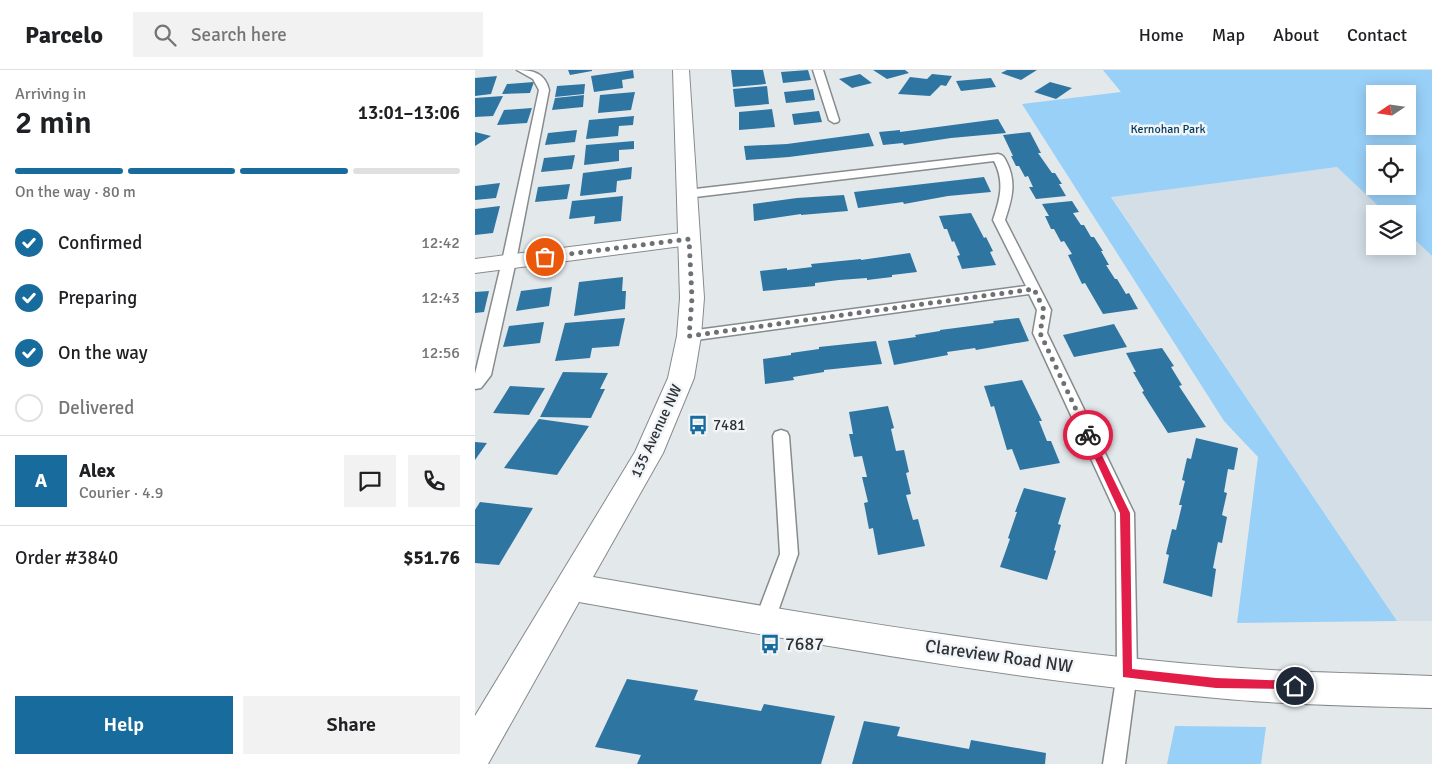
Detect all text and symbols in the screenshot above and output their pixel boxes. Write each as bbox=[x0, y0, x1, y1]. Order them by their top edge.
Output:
search box bbox=[133, 12, 483, 57]
text: Parcelo bbox=[25, 20, 103, 50]
icon: search bbox=[151, 21, 179, 49]
text: Search here bbox=[191, 23, 287, 47]
text: Home bbox=[1139, 24, 1184, 46]
text: Map bbox=[1212, 24, 1245, 46]
text: About bbox=[1273, 24, 1319, 46]
text: Contact bbox=[1347, 24, 1407, 46]
text: Arriving in bbox=[15, 84, 86, 104]
north arrow bbox=[1366, 85, 1416, 135]
map controls bbox=[1366, 85, 1416, 255]
text: 13:01–13:06 bbox=[358, 101, 460, 125]
text: 2 min bbox=[15, 103, 92, 142]
park label: Kernohan Park bbox=[1130, 122, 1206, 137]
button: locate bbox=[1366, 145, 1416, 195]
text: On the way · 80 m bbox=[15, 182, 136, 202]
button: layers bbox=[1366, 205, 1416, 255]
icon: check bbox=[15, 229, 43, 257]
text: Confirmed bbox=[58, 231, 142, 255]
text: 12:42 bbox=[421, 233, 460, 253]
pin bbox=[524, 236, 566, 278]
icon: bag bbox=[531, 243, 559, 271]
icon: check bbox=[15, 284, 43, 312]
text: Preparing bbox=[58, 286, 137, 310]
text: 12:43 bbox=[421, 288, 460, 308]
icon: check bbox=[15, 339, 43, 367]
text: On the way bbox=[58, 341, 148, 365]
text: 12:56 bbox=[421, 343, 460, 363]
street label: 135 Avenue NW bbox=[627, 381, 686, 480]
text: Delivered bbox=[58, 396, 134, 420]
courier bbox=[1063, 410, 1113, 460]
bus stop icon: 7481 bbox=[687, 414, 709, 436]
place label: 7481 bbox=[713, 416, 745, 434]
icon: bike bbox=[1074, 421, 1102, 449]
button: chat bbox=[344, 455, 396, 507]
button: phone bbox=[408, 455, 460, 507]
text: Alex bbox=[79, 459, 115, 483]
text: A bbox=[35, 469, 47, 493]
text: Courier · 4.9 bbox=[79, 483, 163, 503]
text: Order #3840 bbox=[15, 546, 118, 570]
text: $51.76 bbox=[403, 546, 460, 570]
bus stop icon: 7687 bbox=[759, 633, 781, 655]
place label: 7687 bbox=[785, 633, 824, 655]
street label: Clareview Road NW bbox=[924, 635, 1074, 677]
pin bbox=[1274, 665, 1316, 707]
icon: home bbox=[1281, 672, 1309, 700]
button: Help bbox=[15, 696, 233, 754]
button: Share bbox=[243, 696, 460, 754]

